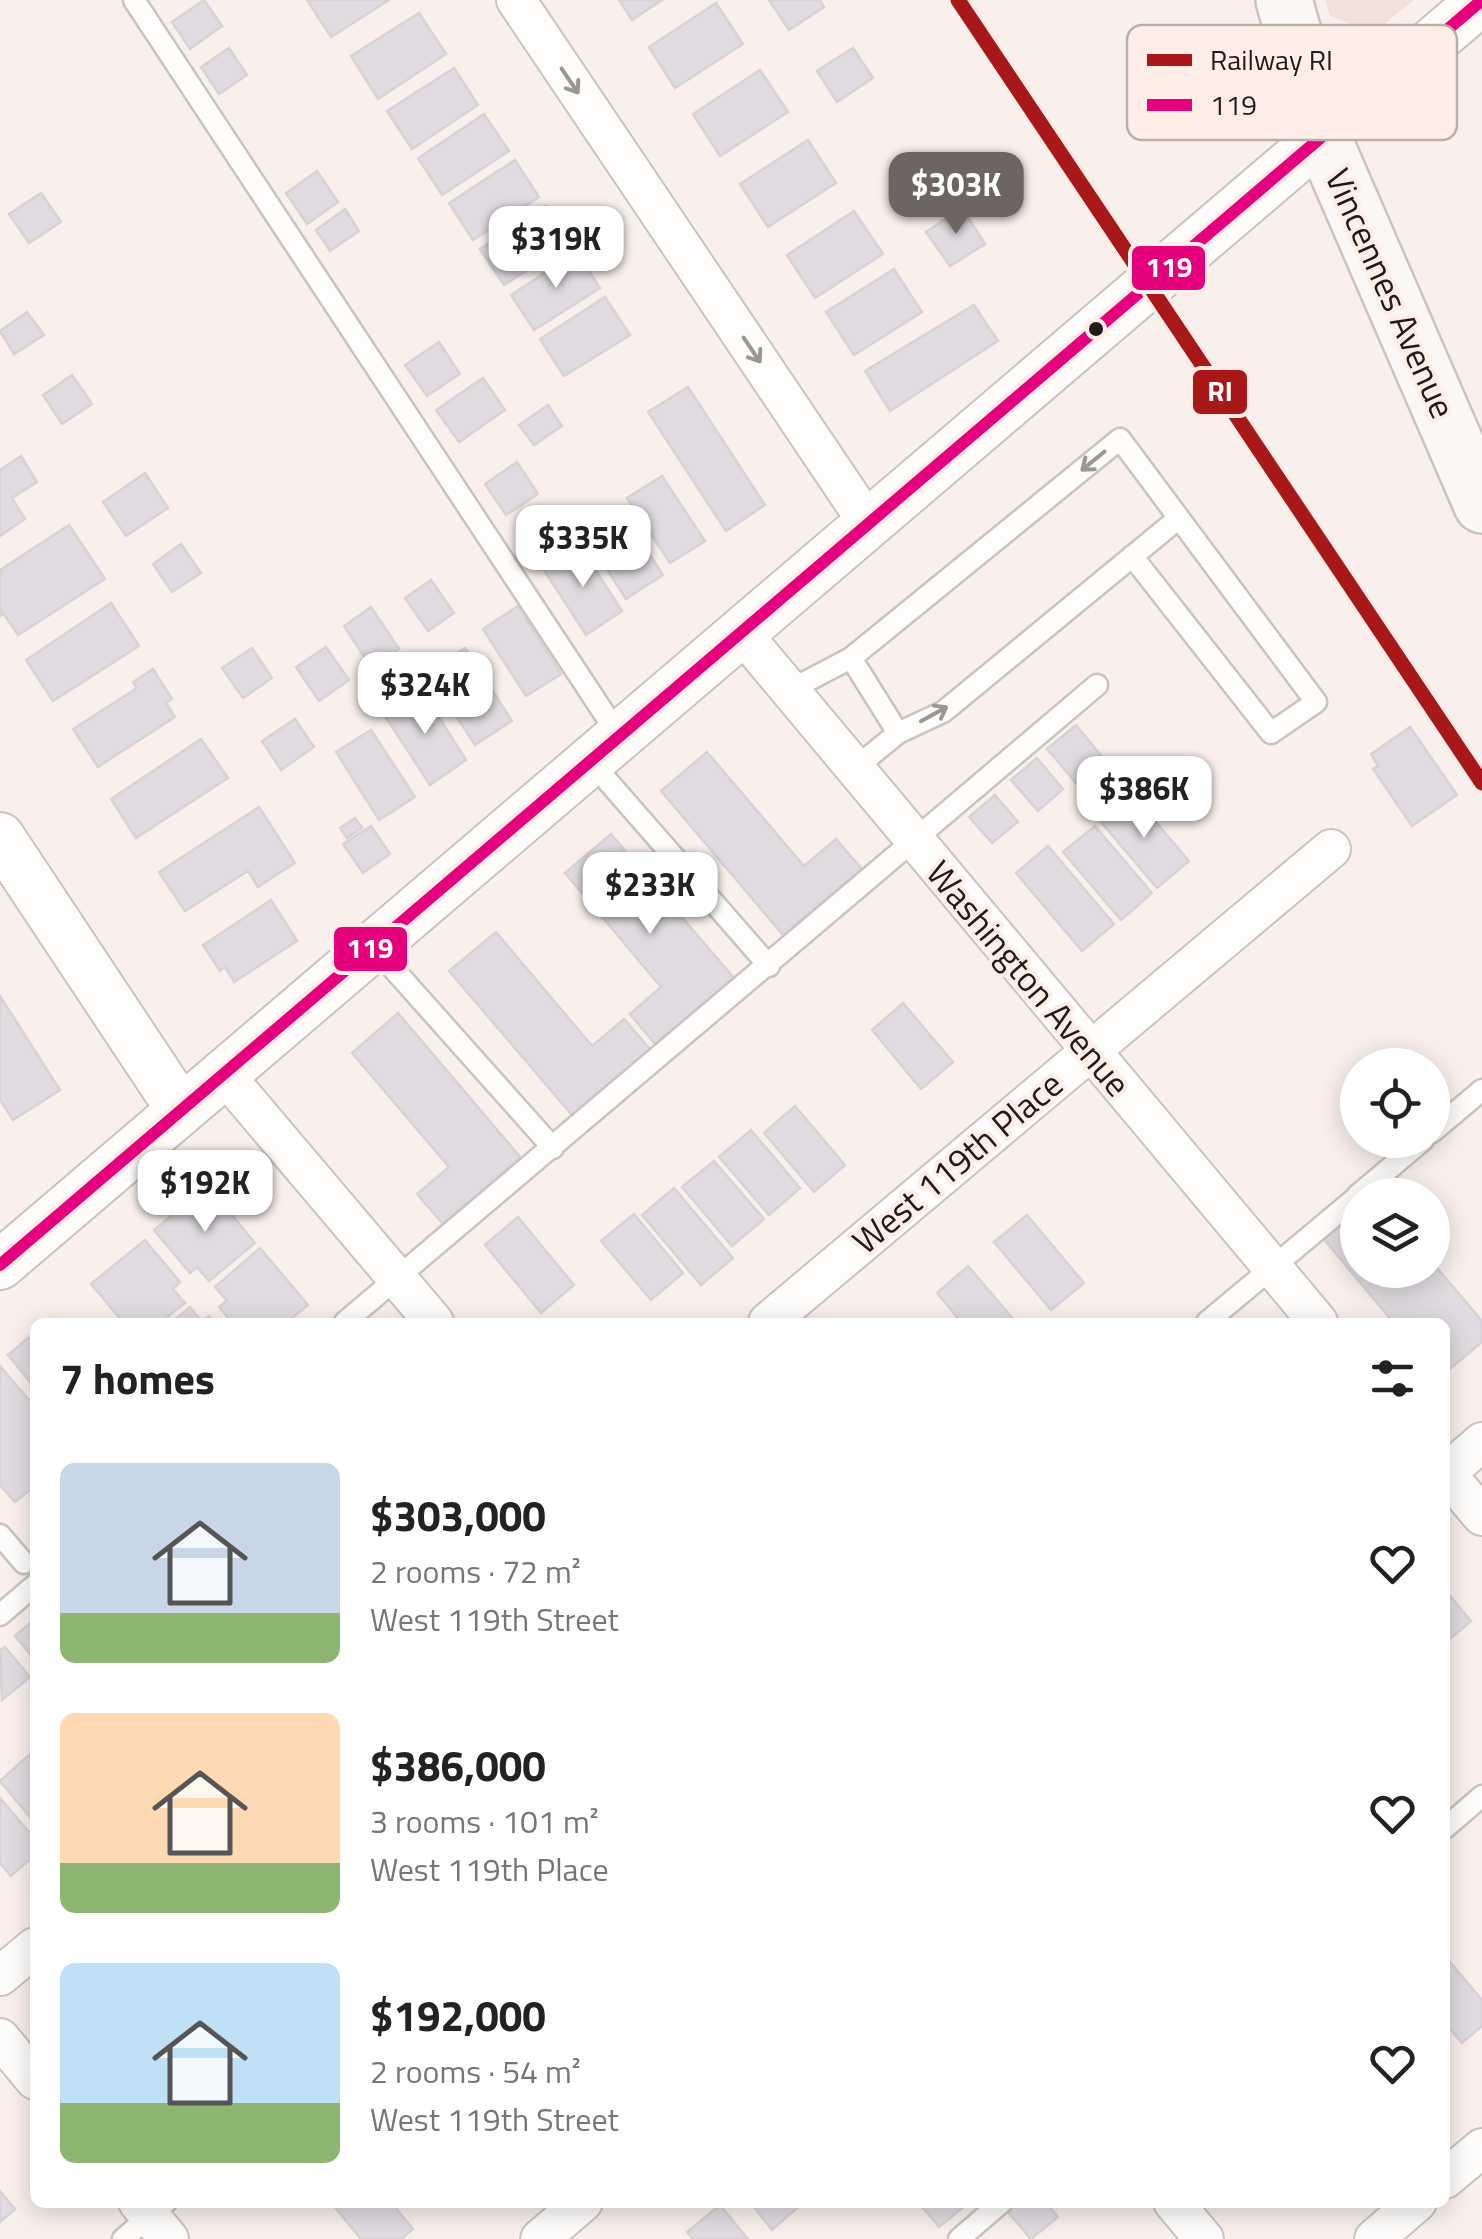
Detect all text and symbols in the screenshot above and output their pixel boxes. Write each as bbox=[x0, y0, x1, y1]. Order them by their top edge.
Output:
legend bbox=[1127, 25, 1457, 140]
text: Railway RI bbox=[1210, 38, 1333, 81]
one-way arrow bbox=[560, 66, 581, 94]
text: 119 bbox=[1210, 83, 1257, 126]
pin: $303K bbox=[886, 152, 1026, 237]
street label: Vincennes Avenue bbox=[1312, 159, 1470, 427]
text: $303K bbox=[911, 160, 1001, 208]
pin: $319K bbox=[486, 206, 626, 291]
text: $319K bbox=[511, 214, 601, 262]
line badge: 119 bbox=[1130, 244, 1207, 292]
text: 119 bbox=[1145, 245, 1193, 288]
unlabelled marker bbox=[1086, 319, 1106, 339]
one-way arrow bbox=[741, 336, 762, 364]
line badge: RI bbox=[1191, 368, 1249, 416]
text: RI bbox=[1207, 369, 1233, 412]
one-way arrow bbox=[1081, 450, 1107, 472]
pin: $335K bbox=[513, 505, 653, 590]
text: $335K bbox=[538, 513, 628, 561]
pin: $324K bbox=[355, 652, 495, 737]
text: $324K bbox=[380, 660, 470, 708]
one-way arrow bbox=[919, 704, 949, 724]
pin: $386K bbox=[1074, 756, 1214, 841]
text: $386K bbox=[1099, 764, 1189, 812]
street label: Washington Avenue bbox=[914, 848, 1144, 1108]
pin: $233K bbox=[580, 852, 720, 937]
text: $233K bbox=[605, 860, 695, 908]
line badge: 119 bbox=[332, 925, 409, 973]
text: 119 bbox=[346, 926, 394, 969]
map controls bbox=[1340, 1048, 1450, 1288]
button: locate bbox=[1340, 1048, 1450, 1158]
street label: West 119th Place bbox=[840, 1057, 1074, 1267]
pin: $192K bbox=[135, 1150, 275, 1235]
text: $192K bbox=[160, 1158, 250, 1206]
button: layers bbox=[1340, 1178, 1450, 1288]
text: 7 homes bbox=[60, 1346, 215, 1410]
icon: filters bbox=[1365, 1351, 1420, 1406]
text: $303,000 bbox=[370, 1483, 546, 1547]
icon: home bbox=[140, 1503, 260, 1623]
icon: heart bbox=[1365, 1536, 1420, 1591]
text: 2 rooms · 72 m² bbox=[370, 1547, 581, 1595]
text: West 119th Street bbox=[370, 1595, 619, 1643]
text: $386,000 bbox=[370, 1733, 546, 1797]
icon: home bbox=[140, 1753, 260, 1873]
icon: heart bbox=[1365, 1786, 1420, 1841]
text: 3 rooms · 101 m² bbox=[370, 1797, 599, 1845]
text: West 119th Place bbox=[370, 1845, 609, 1893]
text: $192,000 bbox=[370, 1983, 546, 2047]
icon: home bbox=[140, 2003, 260, 2123]
icon: heart bbox=[1365, 2036, 1420, 2091]
text: 2 rooms · 54 m² bbox=[370, 2047, 581, 2095]
text: West 119th Street bbox=[370, 2095, 619, 2143]

